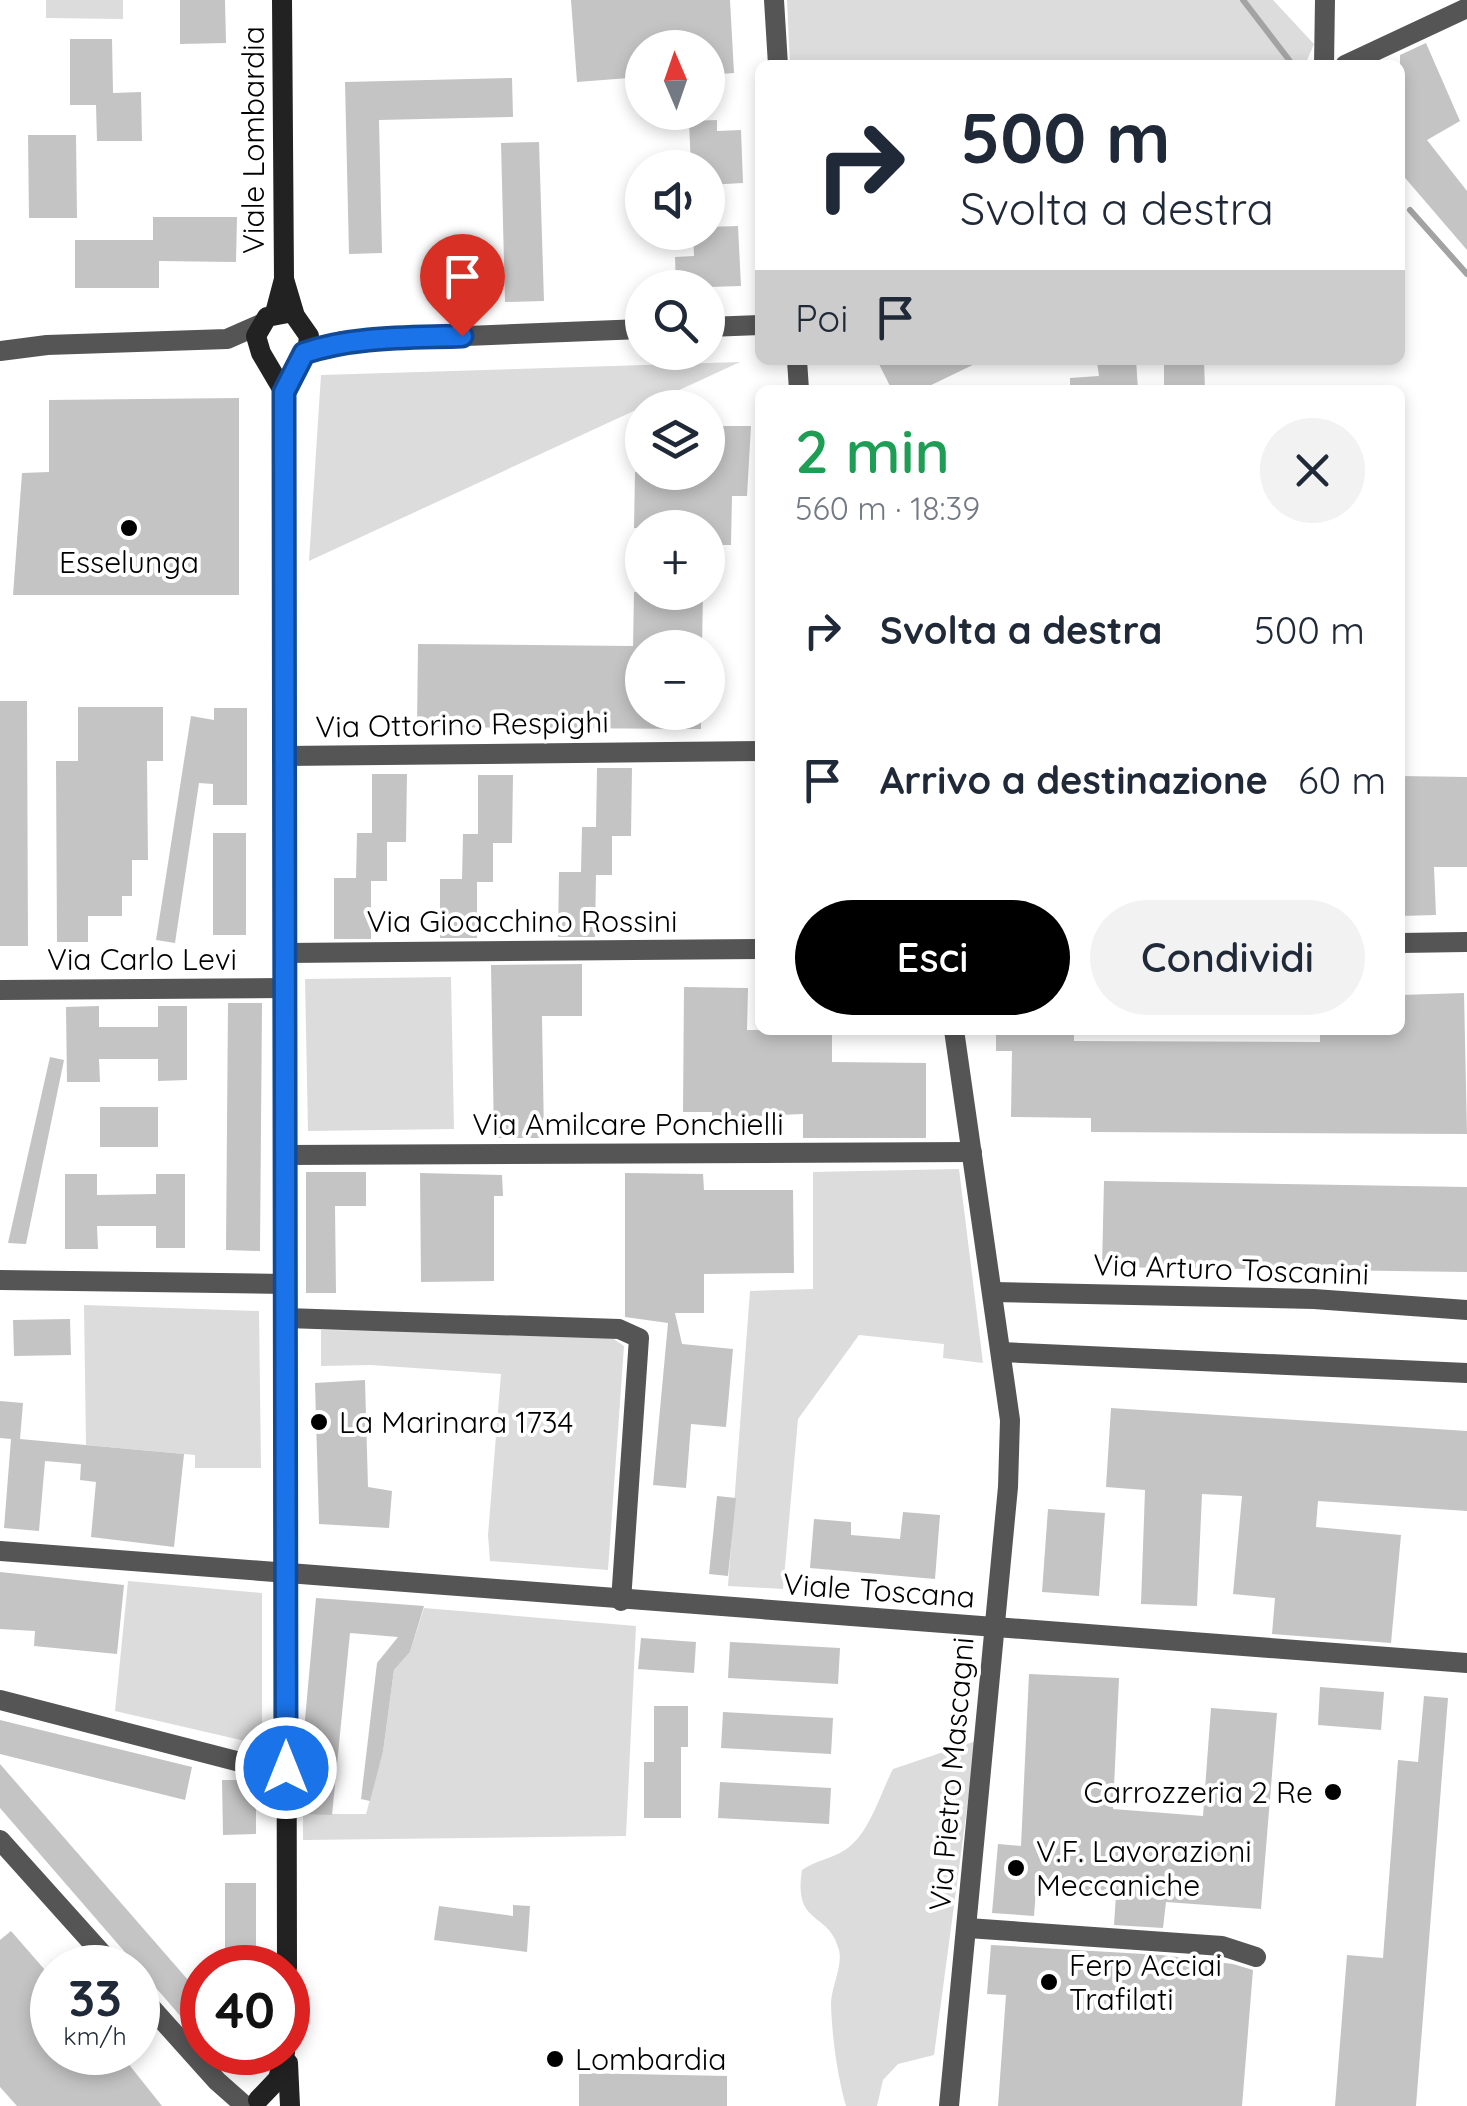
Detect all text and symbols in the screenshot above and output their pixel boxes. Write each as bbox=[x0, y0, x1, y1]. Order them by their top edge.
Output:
street label: Viale Lombardia bbox=[234, 26, 272, 254]
north arrow bbox=[625, 30, 725, 130]
map controls bbox=[625, 30, 725, 730]
text: 500 m bbox=[960, 93, 1170, 181]
icon: right bbox=[795, 100, 925, 230]
button: sound bbox=[625, 150, 725, 250]
text: Svolta a destra bbox=[960, 180, 1274, 236]
pin bbox=[420, 234, 505, 337]
icon: arrive bbox=[435, 249, 490, 304]
button: search bbox=[625, 270, 725, 370]
icon: arrive bbox=[868, 290, 923, 345]
text: Poi bbox=[795, 294, 848, 342]
button: layers bbox=[625, 390, 725, 490]
text: 2 min bbox=[795, 413, 950, 488]
button: close bbox=[1260, 418, 1365, 523]
text: 560 m · 18:39 bbox=[795, 488, 980, 528]
button: + bbox=[625, 510, 725, 610]
marker: Esselunga bbox=[118, 517, 140, 539]
place label: Esselunga bbox=[59, 543, 199, 581]
icon: right bbox=[795, 603, 850, 658]
text: Svolta a destra bbox=[880, 606, 1162, 654]
text: 500 m bbox=[1254, 606, 1365, 654]
button: − bbox=[625, 630, 725, 730]
street label: Via Ottorino Respighi bbox=[315, 702, 609, 746]
icon: arrive bbox=[795, 753, 850, 808]
text: Arrivo a destinazione bbox=[880, 756, 1268, 804]
text: 60 m bbox=[1298, 756, 1386, 804]
button: Esci bbox=[795, 900, 1070, 1015]
button: Condividi bbox=[1090, 900, 1365, 1015]
street label: Via Gioacchino Rossini bbox=[367, 902, 677, 940]
street label: Via Carlo Levi bbox=[47, 940, 237, 978]
street label: Via Amilcare Ponchielli bbox=[472, 1105, 784, 1143]
street label: Via Arturo Toscanini bbox=[1092, 1245, 1370, 1293]
place label: La Marinara 1734 bbox=[339, 1403, 573, 1441]
marker: La Marinara 1734 bbox=[308, 1411, 330, 1433]
street label: Viale Toscana bbox=[782, 1564, 976, 1616]
street label: Via Pietro Mascagni bbox=[920, 1636, 982, 1912]
position arrow bbox=[234, 1716, 338, 1820]
place label: Carrozzeria 2 Re bbox=[1084, 1773, 1313, 1811]
marker: Carrozzeria 2 Re bbox=[1322, 1781, 1344, 1803]
place label: V.F. Lavorazioni Meccaniche bbox=[1036, 1832, 1252, 1904]
marker: V.F. Lavorazioni Meccaniche bbox=[1005, 1857, 1027, 1879]
speed limit sign: 40 bbox=[180, 1945, 310, 2075]
place label: Ferp Acciai Trafilati bbox=[1069, 1946, 1222, 2018]
text: 33 bbox=[68, 1966, 122, 2029]
marker: Ferp Acciai Trafilati bbox=[1038, 1971, 1060, 1993]
text: km/h bbox=[63, 2020, 127, 2051]
place label: Lombardia bbox=[575, 2040, 726, 2078]
marker: Lombardia bbox=[544, 2048, 566, 2070]

